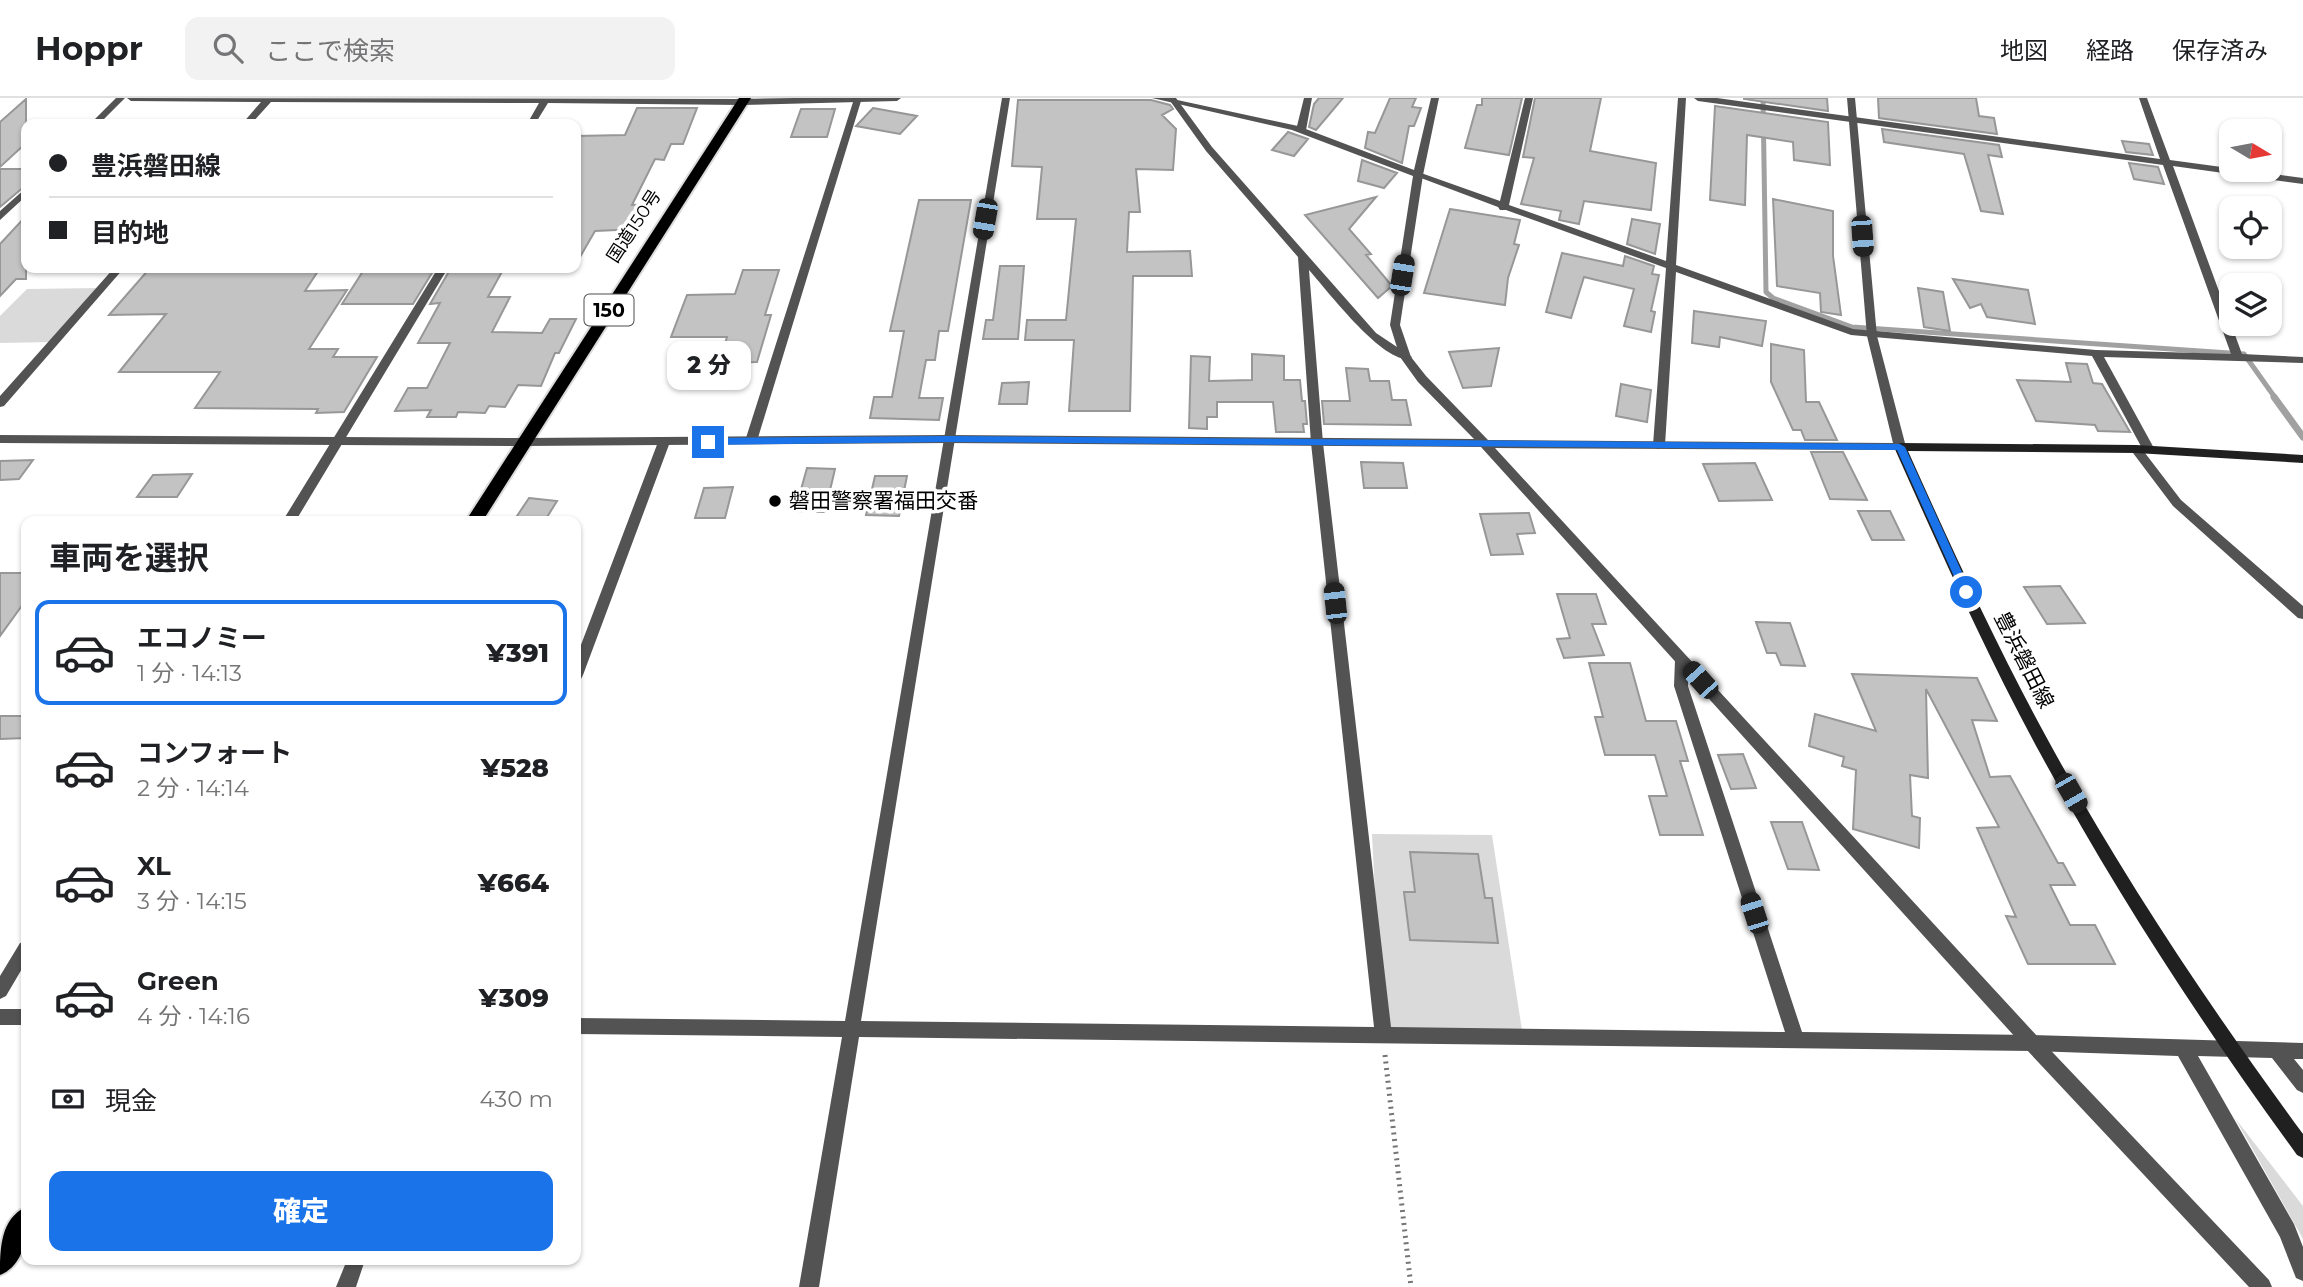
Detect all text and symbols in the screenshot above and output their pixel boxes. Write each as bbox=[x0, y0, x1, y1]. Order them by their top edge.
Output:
search box bbox=[185, 17, 675, 80]
text: Hoppr bbox=[35, 28, 143, 68]
icon: search bbox=[209, 29, 247, 67]
text: ここで検索 bbox=[265, 35, 395, 67]
text: 地図 bbox=[2000, 36, 2048, 65]
text: 経路 bbox=[2086, 36, 2134, 65]
text: 保存済み bbox=[2172, 36, 2268, 65]
north arrow bbox=[2219, 119, 2282, 182]
map controls bbox=[2219, 119, 2282, 336]
text: 豊浜磐田線 bbox=[91, 150, 221, 182]
street label: 国道150号 bbox=[602, 185, 666, 267]
car bbox=[972, 196, 999, 242]
button: locate bbox=[2219, 196, 2282, 259]
car bbox=[1851, 214, 1874, 258]
text: 目的地 bbox=[91, 217, 169, 249]
car bbox=[1389, 253, 1416, 297]
button: layers bbox=[2219, 273, 2282, 336]
road number: 150 bbox=[584, 294, 634, 326]
callout: 2 分 bbox=[666, 341, 750, 390]
text: 2 分 bbox=[687, 351, 731, 379]
route end bbox=[692, 426, 724, 458]
place label: 磐田警察署福田交番 bbox=[789, 488, 978, 513]
marker: 磐田警察署福田交番 bbox=[767, 493, 783, 509]
text: 車両を選択 bbox=[49, 538, 209, 577]
route start bbox=[1950, 576, 1982, 608]
car bbox=[1323, 581, 1348, 625]
street label: 豊浜磐田線 bbox=[1989, 607, 2059, 712]
icon: car bbox=[53, 621, 116, 684]
text: エコノミー bbox=[137, 622, 267, 654]
text: ¥391 bbox=[486, 637, 549, 669]
car bbox=[1679, 657, 1722, 703]
text: 1 分 · 14:13 bbox=[137, 659, 242, 687]
icon: car bbox=[53, 736, 116, 799]
text: コンフォート bbox=[137, 737, 292, 769]
text: ¥528 bbox=[481, 752, 549, 784]
car bbox=[2052, 770, 2091, 816]
text: 2 分 · 14:14 bbox=[137, 774, 249, 802]
text: XL bbox=[137, 850, 171, 882]
icon: car bbox=[53, 851, 116, 914]
text: ¥664 bbox=[478, 867, 549, 899]
text: 3 分 · 14:15 bbox=[137, 887, 247, 915]
car bbox=[1738, 890, 1771, 936]
text: Green bbox=[137, 965, 219, 997]
icon: car bbox=[53, 966, 116, 1029]
text: ¥309 bbox=[479, 982, 549, 1014]
text: 4 分 · 14:16 bbox=[137, 1002, 250, 1030]
icon: cash bbox=[49, 1080, 87, 1118]
text: 現金 bbox=[105, 1085, 157, 1117]
text: 430 m bbox=[480, 1085, 553, 1113]
button: 確定 bbox=[49, 1171, 553, 1251]

